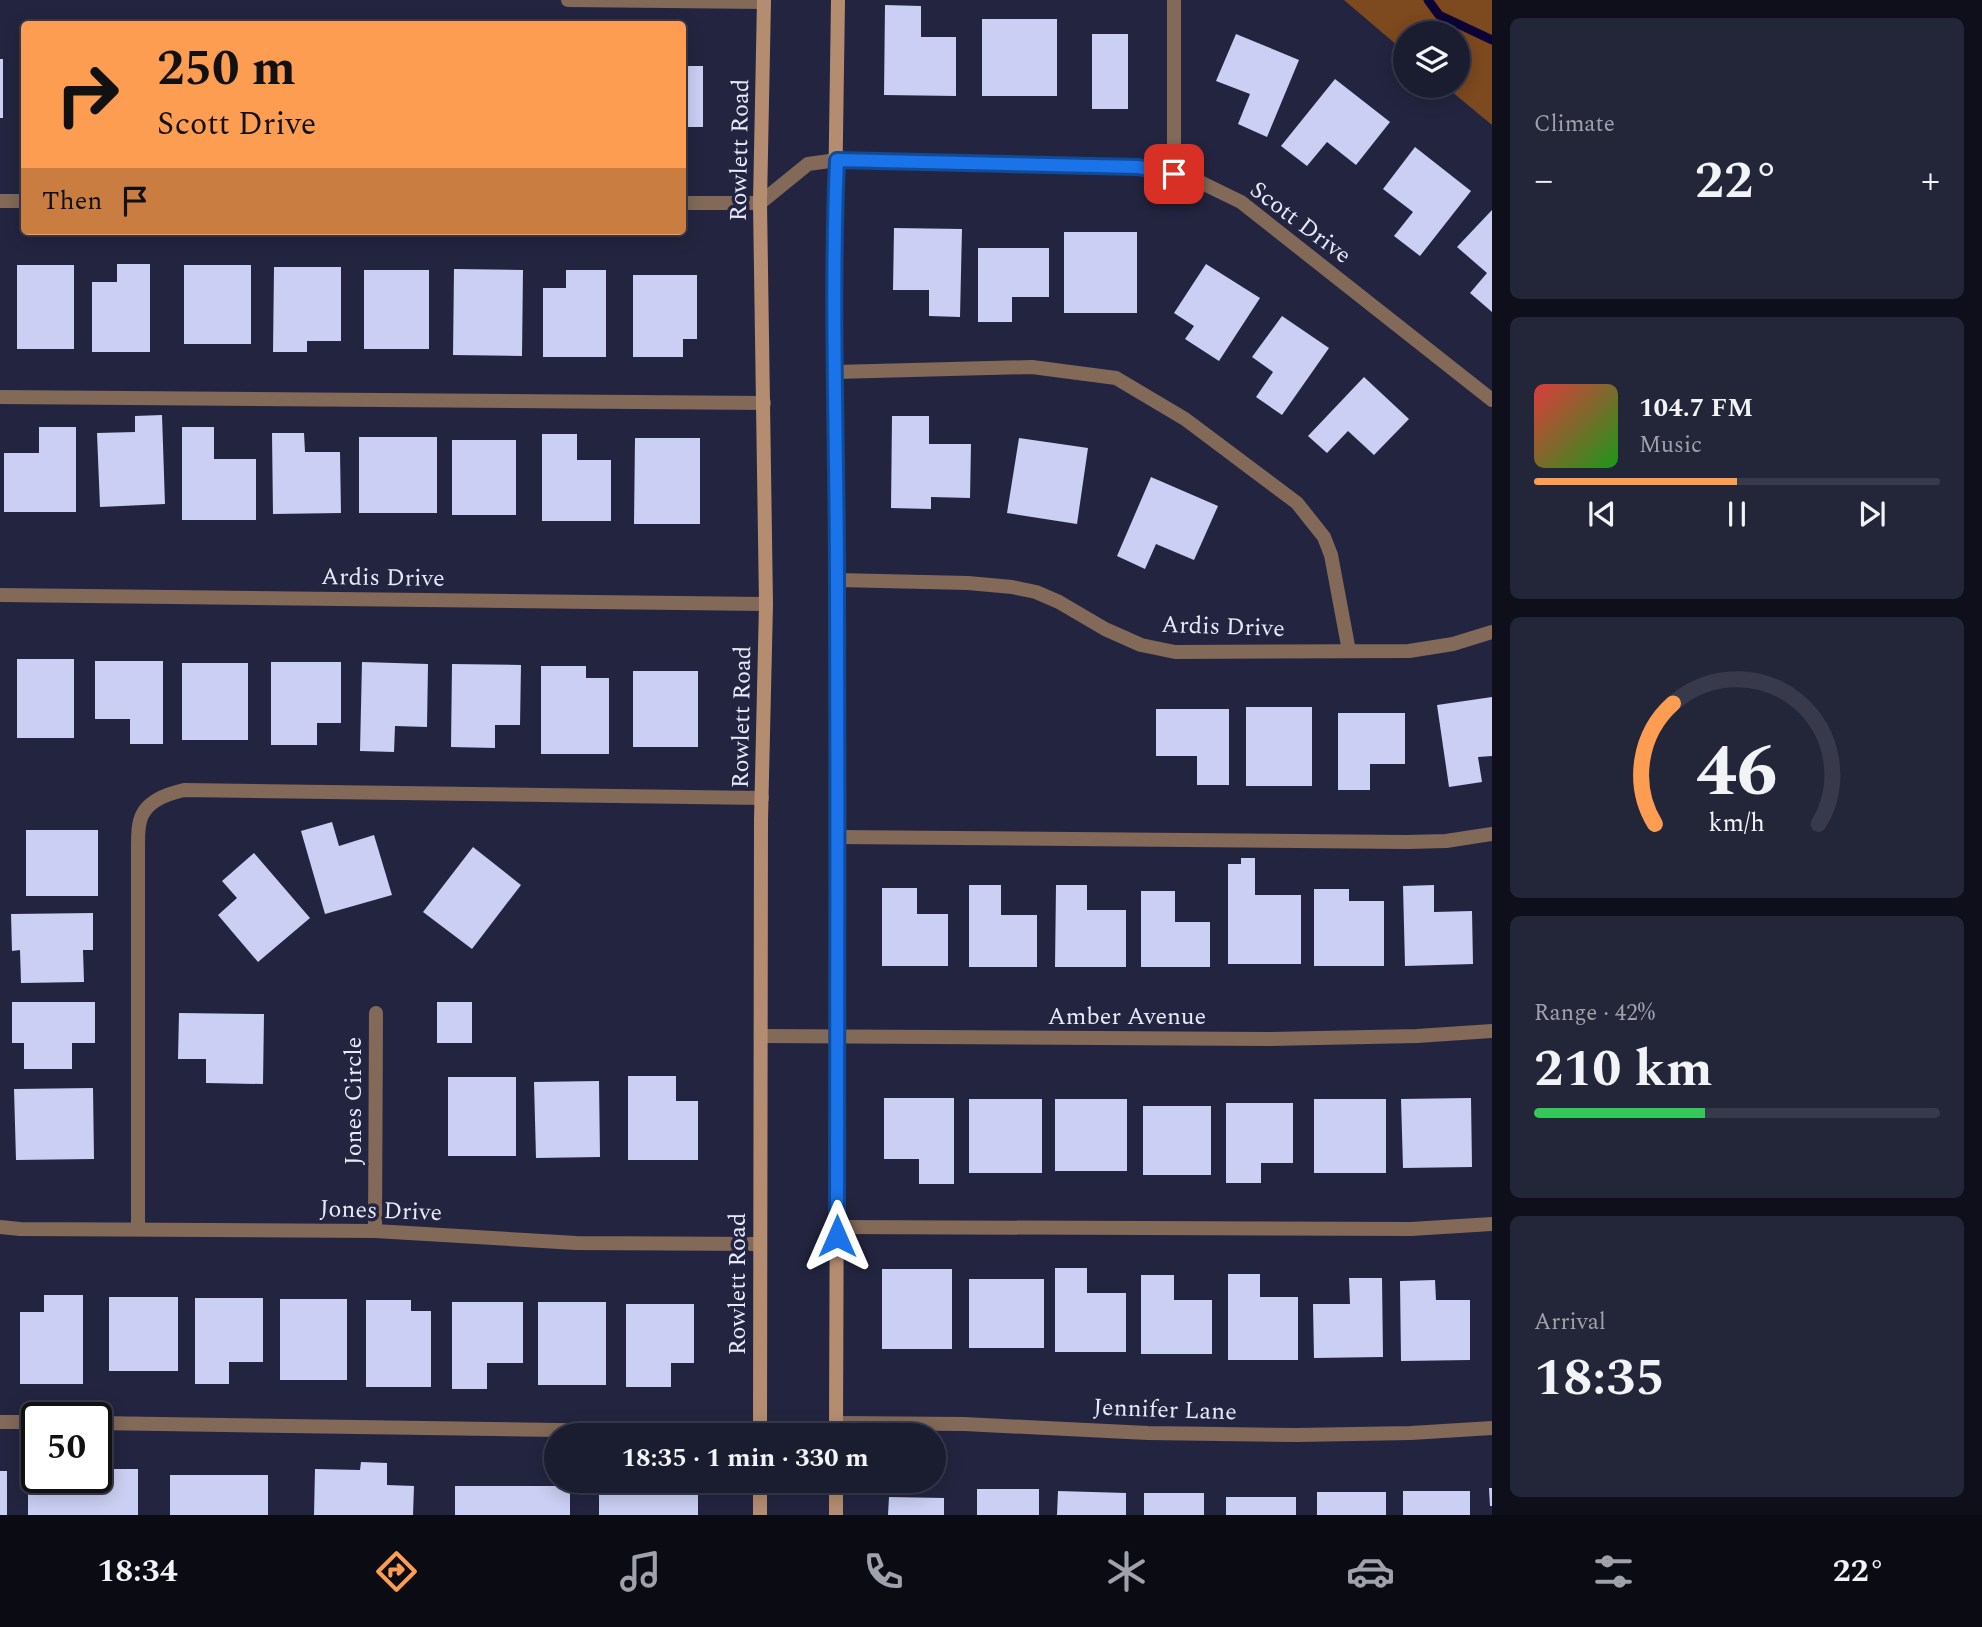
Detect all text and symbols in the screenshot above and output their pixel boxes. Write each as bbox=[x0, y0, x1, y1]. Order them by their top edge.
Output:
map controls bbox=[1393, 21, 1470, 98]
button: layers bbox=[1393, 21, 1470, 98]
text: 250 m bbox=[157, 32, 296, 107]
icon: right bbox=[42, 49, 133, 140]
street label: Rowlett Road bbox=[721, 78, 759, 222]
text: Scott Drive bbox=[157, 100, 316, 149]
text: Climate bbox=[1534, 107, 1615, 142]
text: 22° bbox=[1695, 142, 1779, 221]
pin bbox=[1144, 144, 1204, 204]
text: − bbox=[1534, 152, 1553, 210]
text: + bbox=[1921, 152, 1940, 210]
icon: arrive bbox=[1155, 155, 1193, 193]
street label: Scott Drive bbox=[1242, 172, 1359, 273]
text: Then bbox=[42, 181, 102, 221]
icon: arrive bbox=[116, 182, 154, 220]
text: 104.7 FM bbox=[1639, 388, 1753, 428]
text: Music bbox=[1639, 428, 1702, 463]
icon: previous bbox=[1583, 495, 1621, 533]
icon: pause bbox=[1718, 495, 1756, 533]
icon: next bbox=[1853, 495, 1891, 533]
street label: Ardis Drive bbox=[321, 559, 445, 597]
street label: Ardis Drive bbox=[1161, 607, 1285, 647]
street label: Rowlett Road bbox=[723, 645, 761, 789]
text: 46 bbox=[1696, 717, 1778, 828]
text: km/h bbox=[1709, 804, 1765, 842]
text: Range · 42% bbox=[1534, 996, 1655, 1031]
street label: Amber Avenue bbox=[1048, 999, 1206, 1035]
text: 210 km bbox=[1534, 1030, 1713, 1109]
street label: Jones Circle bbox=[336, 1037, 372, 1165]
street label: Jones Drive bbox=[319, 1191, 443, 1231]
position arrow bbox=[800, 1199, 874, 1273]
street label: Rowlett Road bbox=[720, 1213, 756, 1355]
text: Arrival bbox=[1534, 1305, 1606, 1340]
text: 18:35 bbox=[1534, 1339, 1665, 1418]
street label: Jennifer Lane bbox=[1093, 1390, 1237, 1430]
speed limit sign: 50 bbox=[21, 1402, 112, 1493]
text: 18:35 · 1 min · 330 m bbox=[621, 1438, 869, 1478]
text: 18:34 bbox=[97, 1547, 178, 1596]
icon: directions bbox=[372, 1547, 421, 1596]
icon: music bbox=[616, 1547, 665, 1596]
icon: phone bbox=[859, 1547, 908, 1596]
icon: climate bbox=[1102, 1547, 1151, 1596]
icon: car bbox=[1346, 1547, 1395, 1596]
icon: filters bbox=[1589, 1547, 1638, 1596]
text: 22° bbox=[1833, 1547, 1885, 1596]

